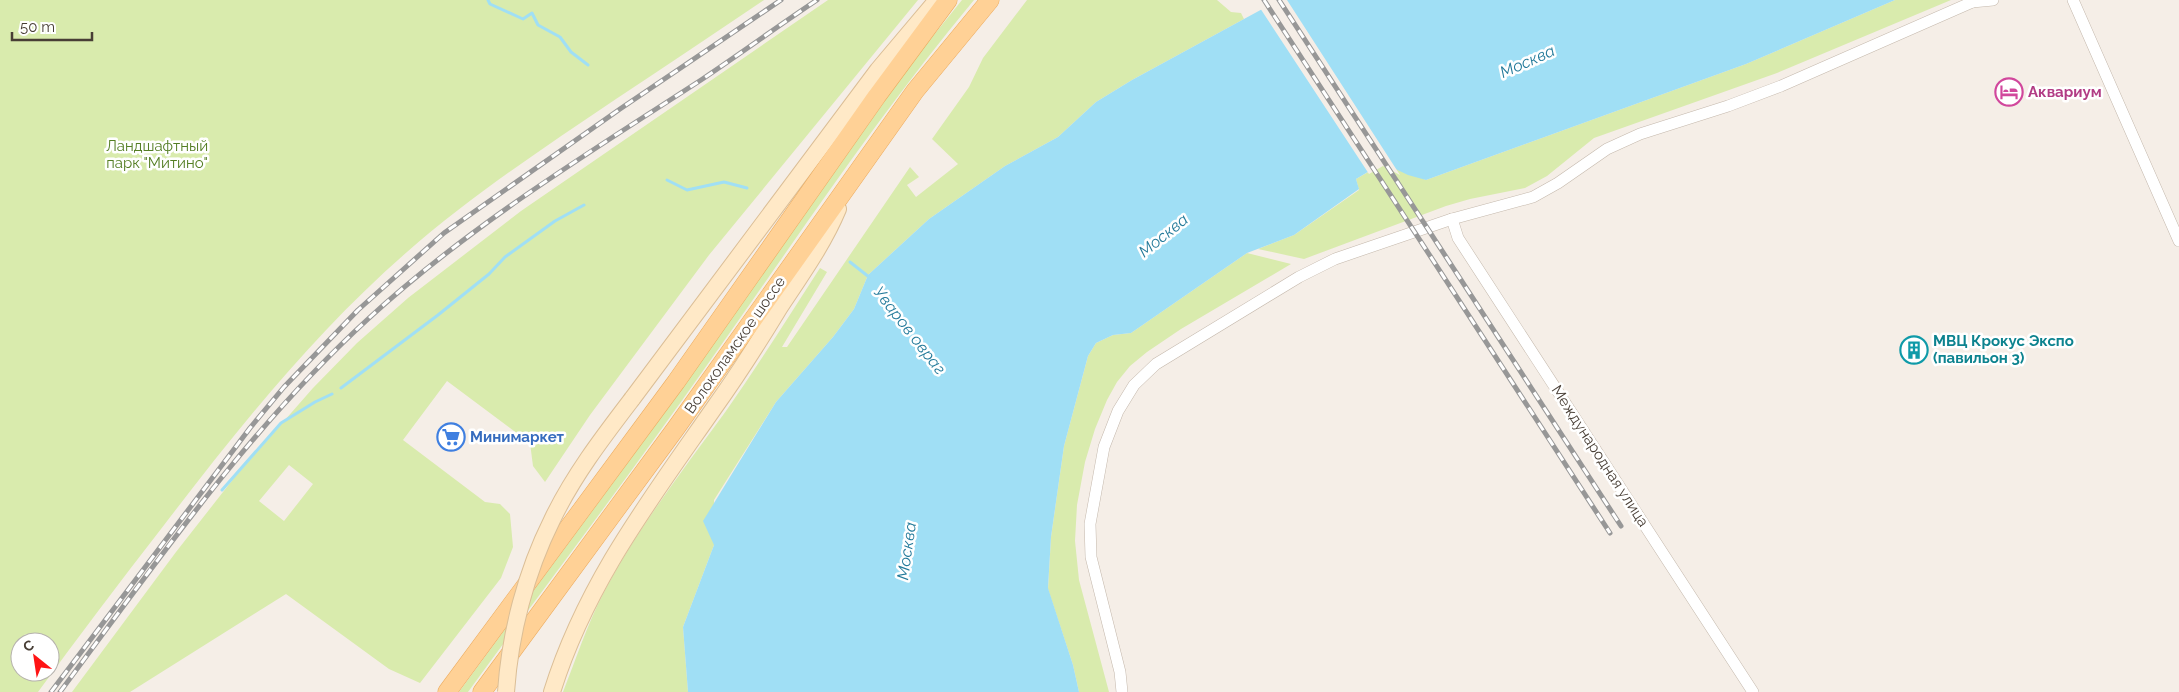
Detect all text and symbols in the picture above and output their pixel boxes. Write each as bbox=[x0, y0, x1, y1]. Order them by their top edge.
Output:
scale bar bbox=[12, 10, 92, 42]
text: 50 m bbox=[20, 18, 55, 36]
water label: Москва bbox=[1497, 41, 1558, 82]
hotel icon: Аквариум bbox=[1994, 77, 2024, 107]
place label: Аквариум bbox=[2028, 83, 2102, 101]
park label: Ландшафтный парк "Митино" bbox=[106, 137, 208, 172]
water label: Москва bbox=[1135, 210, 1192, 261]
street label: Волоколамское шоссе bbox=[681, 273, 789, 417]
water label: Уваров овраг bbox=[869, 283, 950, 378]
place label: МВЦ Крокус Экспо (павильон 3) bbox=[1933, 332, 2074, 367]
building icon: МВЦ Крокус Экспо (павильон 3) bbox=[1899, 335, 1929, 365]
street label: Международная улица bbox=[1548, 382, 1652, 530]
supermarket icon: Минимаркет bbox=[436, 422, 466, 452]
place label: Минимаркет bbox=[470, 428, 565, 446]
water label: Москва bbox=[893, 521, 920, 581]
north arrow bbox=[10, 632, 60, 682]
text: С bbox=[20, 636, 37, 655]

